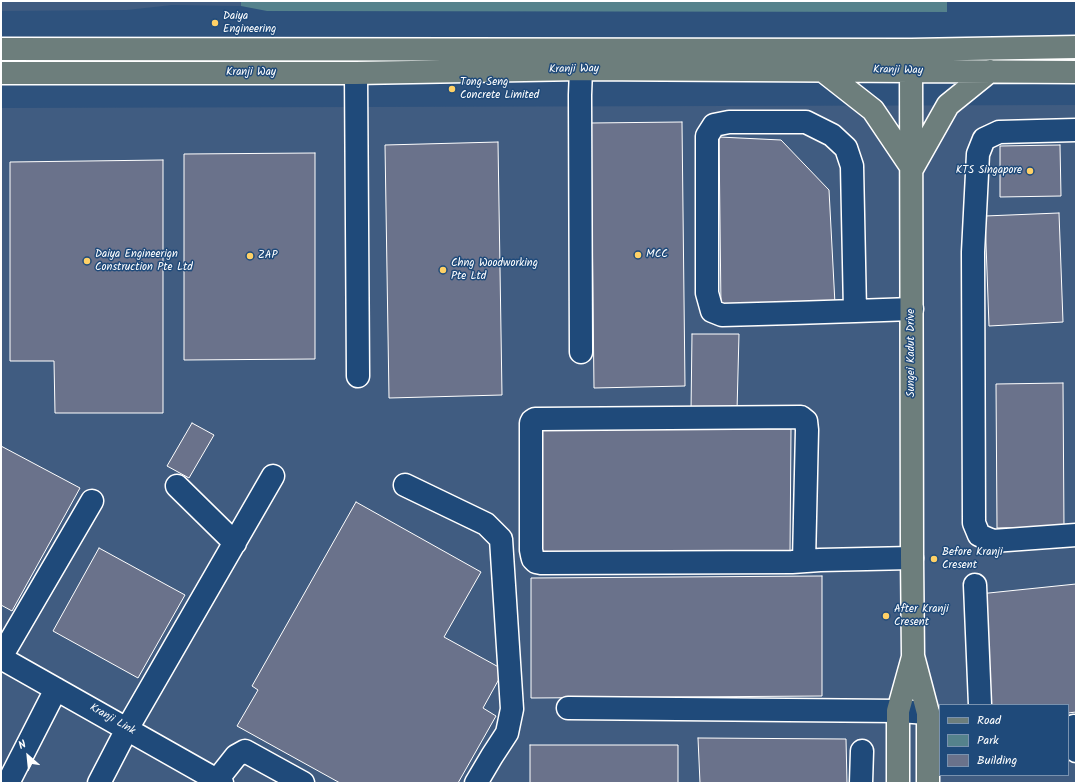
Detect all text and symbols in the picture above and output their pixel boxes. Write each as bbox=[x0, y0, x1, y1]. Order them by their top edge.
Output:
place label: Daiya Engineering bbox=[223, 10, 276, 36]
marker: Daiya Engineering bbox=[210, 18, 220, 28]
street label: Kranji Way bbox=[549, 63, 599, 77]
street label: Kranji Way bbox=[873, 64, 923, 78]
street label: Kranji Way bbox=[226, 66, 276, 80]
place label: Tong Seng Concrete Limited bbox=[460, 76, 539, 102]
marker: Tong Seng Concrete Limited bbox=[447, 84, 457, 94]
place label: KTS Singapore bbox=[956, 164, 1022, 178]
marker: KTS Singapore bbox=[1025, 166, 1035, 176]
place label: Daiya Engineerign Construction Pte Ltd bbox=[95, 248, 193, 274]
place label: MCC bbox=[646, 248, 668, 262]
place label: ZAP bbox=[258, 249, 277, 263]
marker: MCC bbox=[633, 250, 643, 260]
marker: ZAP bbox=[245, 251, 255, 261]
marker: Daiya Engineerign Construction Pte Ltd bbox=[82, 256, 92, 266]
place label: Chng Woodworking Pte Ltd bbox=[451, 257, 538, 283]
marker: Chng Woodworking Pte Ltd bbox=[438, 265, 448, 275]
street label: Sungei Kadut Drive bbox=[905, 309, 919, 397]
place label: Before Kranji Cresent bbox=[942, 546, 1003, 572]
marker: Before Kranji Cresent bbox=[929, 554, 939, 564]
place label: After Kranji Cresent bbox=[894, 603, 949, 629]
marker: After Kranji Cresent bbox=[881, 611, 891, 621]
street label: Kranji Link bbox=[87, 702, 137, 738]
legend bbox=[939, 704, 1069, 776]
text: Road bbox=[977, 711, 1001, 730]
text: Park bbox=[977, 731, 999, 750]
north arrow bbox=[8, 736, 48, 776]
text: N bbox=[15, 736, 30, 755]
text: Building bbox=[977, 751, 1017, 770]

